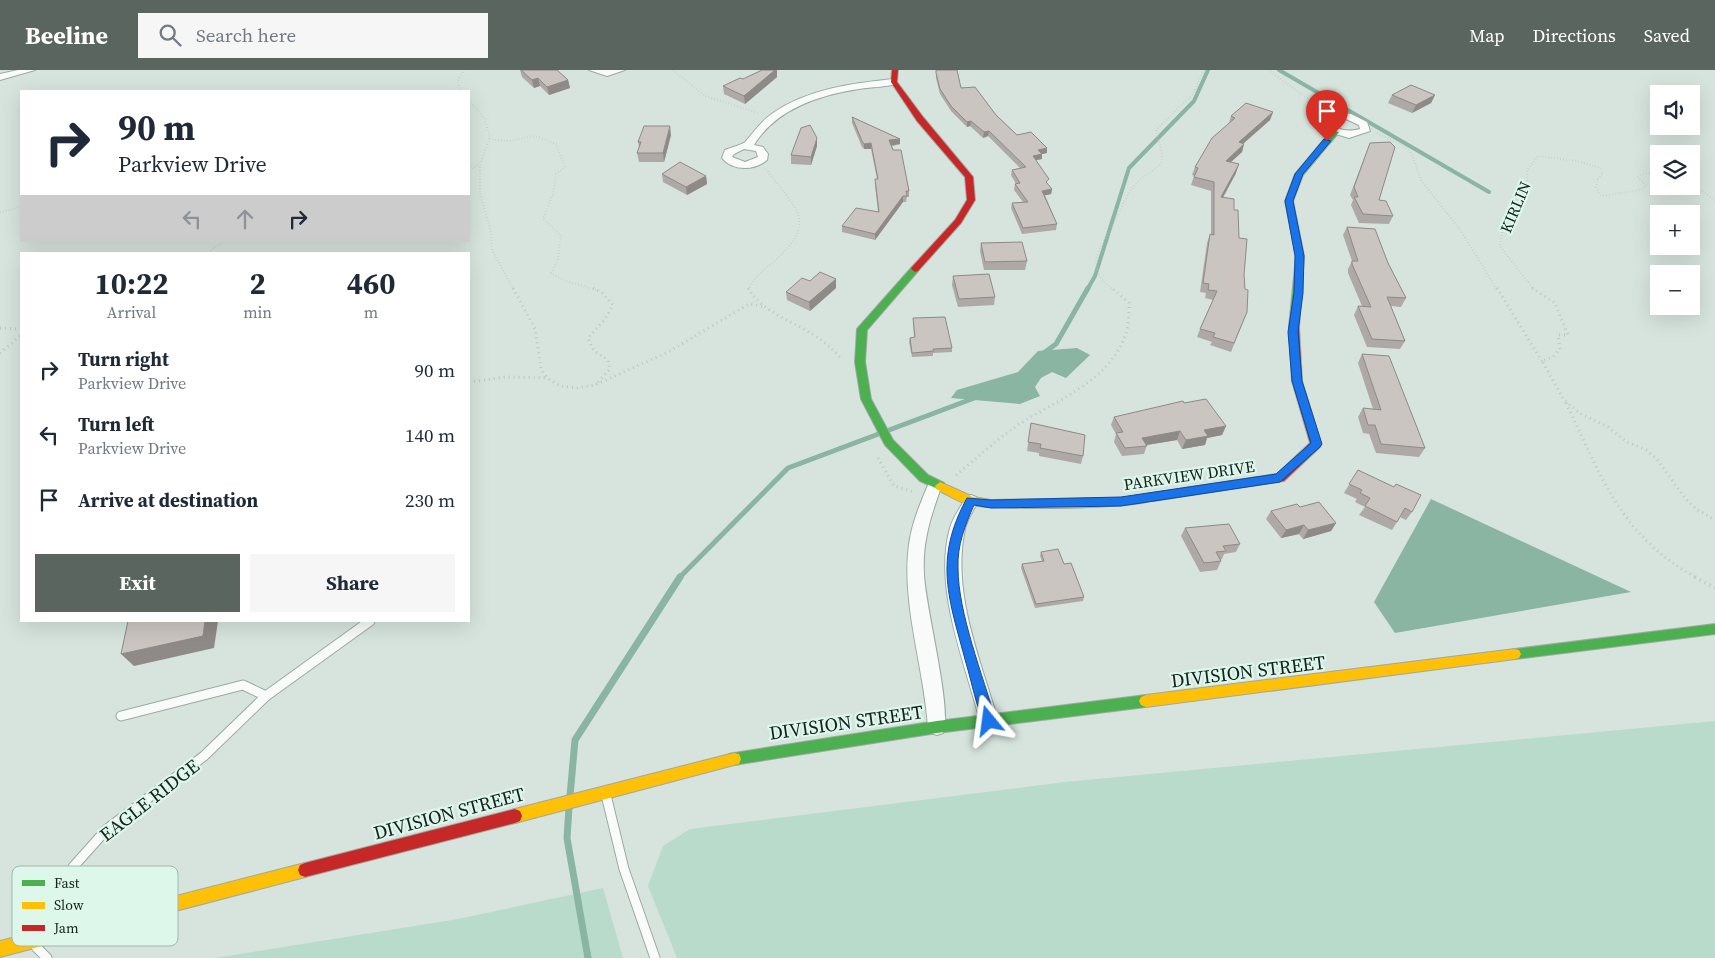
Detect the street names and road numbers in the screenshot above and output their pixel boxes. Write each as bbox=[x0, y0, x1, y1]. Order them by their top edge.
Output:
street label: KIRLIN bbox=[1494, 178, 1536, 236]
street label: PARKVIEW DRIVE bbox=[1122, 455, 1256, 495]
street label: DIVISION STREET bbox=[1169, 649, 1327, 693]
street label: DIVISION STREET bbox=[767, 698, 925, 746]
street label: EAGLE RIDGE bbox=[94, 753, 204, 847]
street label: DIVISION STREET bbox=[371, 780, 528, 846]

